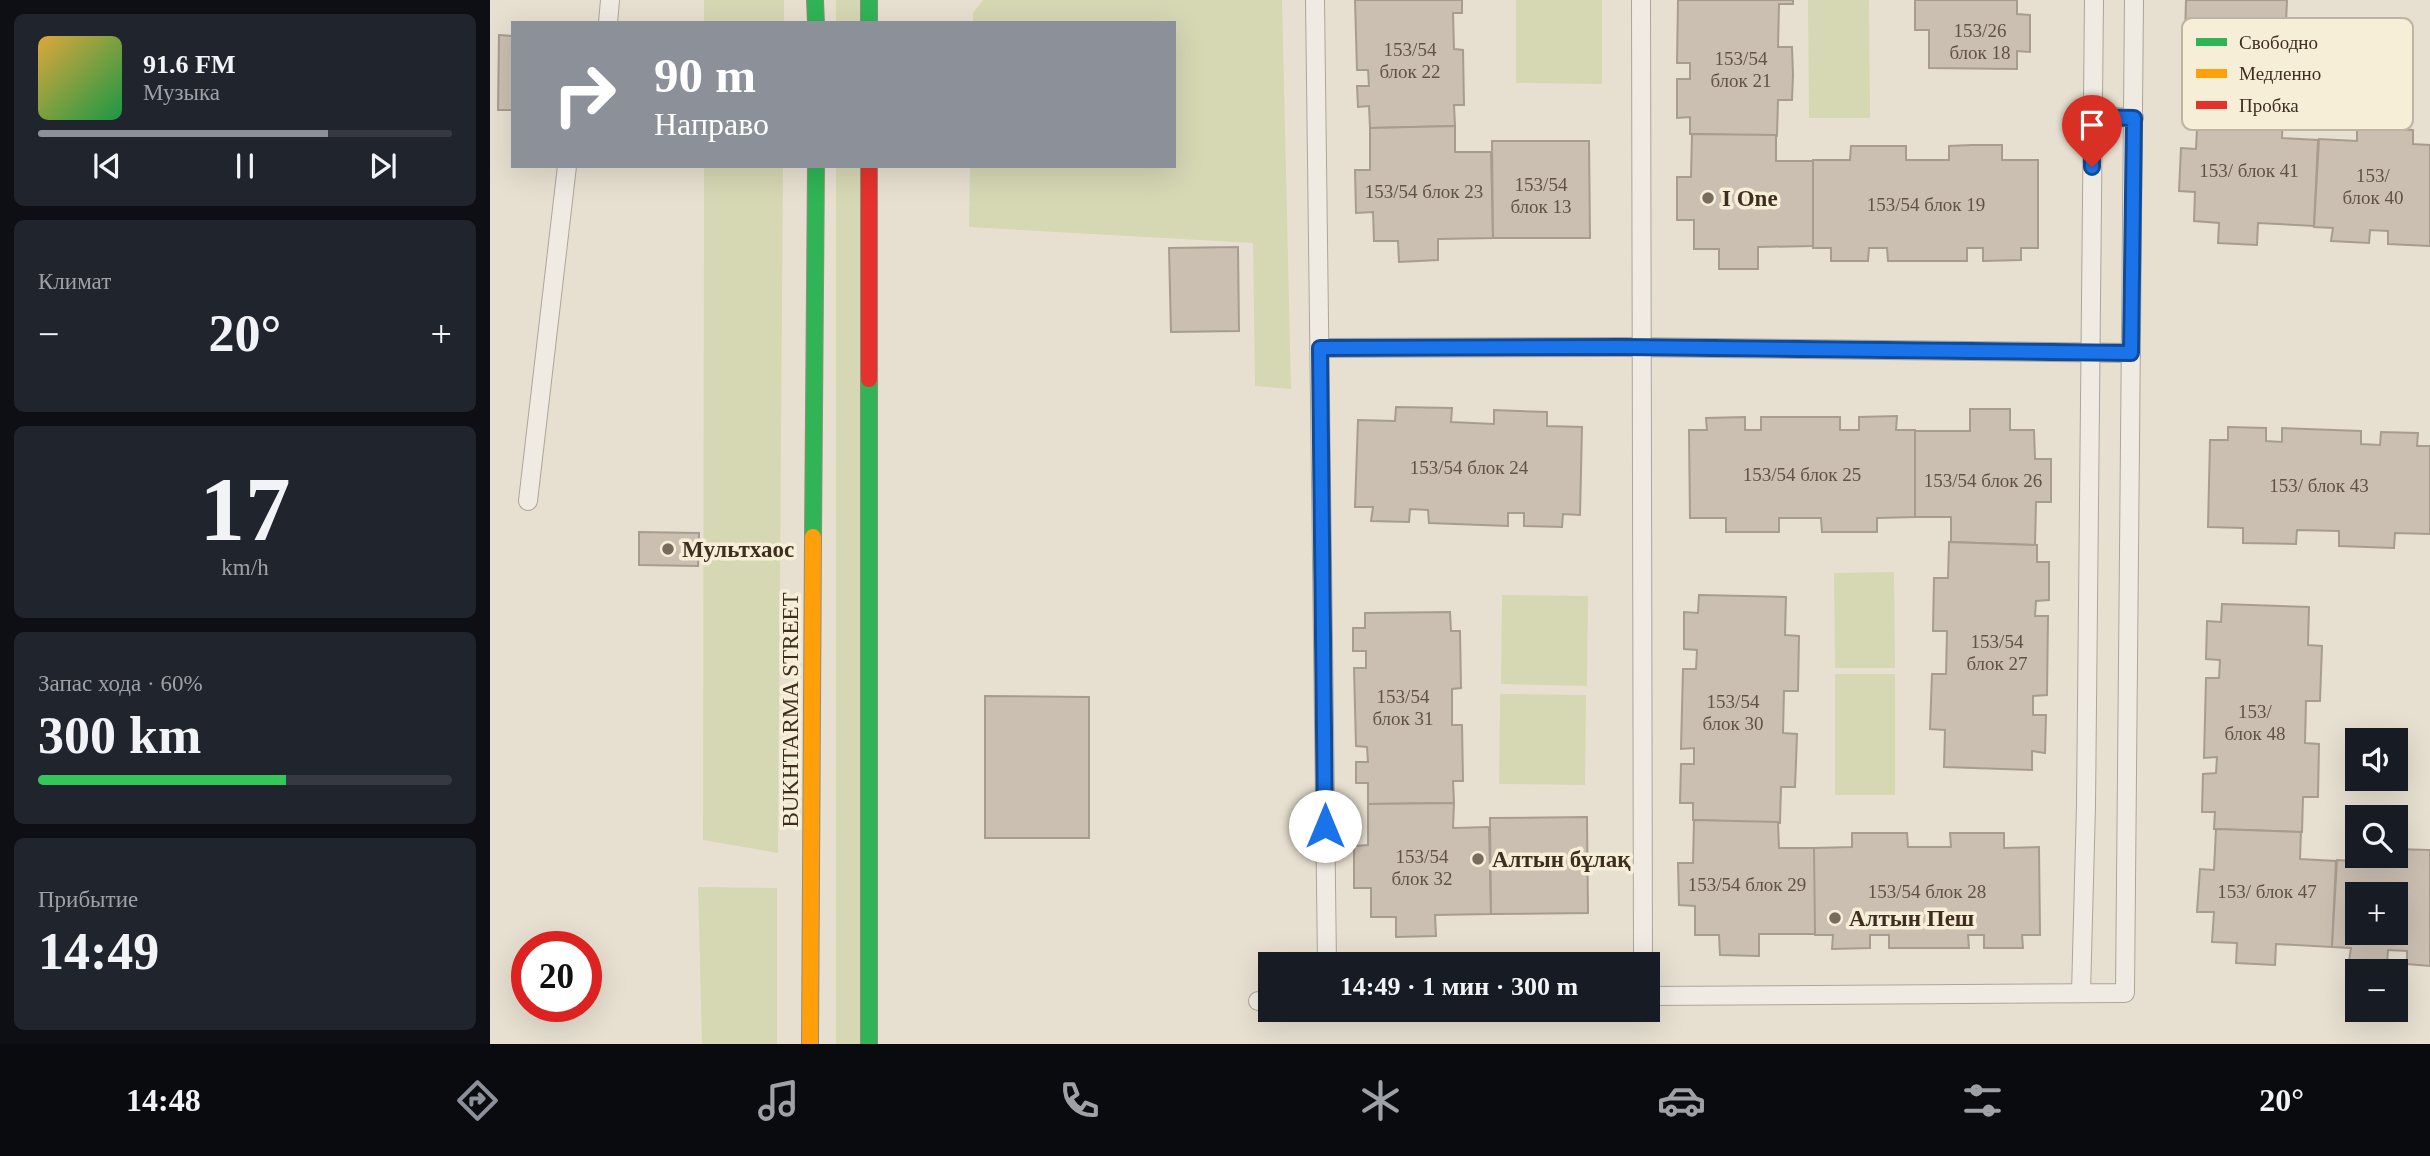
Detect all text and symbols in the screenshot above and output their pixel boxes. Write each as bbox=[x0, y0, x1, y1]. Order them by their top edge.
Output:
legend bbox=[2182, 18, 2413, 130]
house number: 153/26 блок 18 bbox=[1949, 20, 2011, 63]
text: Свободно bbox=[2239, 32, 2318, 53]
house number: 153/54 блок 22 bbox=[1379, 39, 1441, 82]
text: 90 m bbox=[654, 48, 756, 103]
house number: 153/54 блок 21 bbox=[1710, 48, 1772, 91]
icon: right bbox=[539, 49, 630, 140]
text: 91.6 FM bbox=[143, 50, 235, 79]
text: Медленно bbox=[2239, 63, 2321, 84]
text: Музыка bbox=[143, 80, 220, 105]
pin bbox=[2062, 95, 2122, 167]
text: Пробка bbox=[2239, 95, 2299, 116]
text: Направо bbox=[654, 106, 769, 142]
icon: arrive bbox=[2073, 106, 2111, 144]
icon: previous bbox=[88, 147, 126, 185]
icon: pause bbox=[226, 147, 264, 185]
icon: next bbox=[364, 147, 402, 185]
house number: 153/ блок 41 bbox=[2199, 160, 2299, 181]
house number: 153/ блок 40 bbox=[2342, 165, 2404, 208]
house number: 153/54 блок 13 bbox=[1510, 174, 1572, 217]
house number: 153/54 блок 23 bbox=[1365, 181, 1483, 202]
place label: I One bbox=[1722, 186, 1778, 211]
marker: I One bbox=[1700, 190, 1716, 206]
house number: 153/54 блок 19 bbox=[1867, 194, 1985, 215]
text: Климат bbox=[38, 269, 111, 294]
text: 20° bbox=[209, 305, 281, 362]
text: − bbox=[38, 313, 59, 355]
text: + bbox=[431, 313, 452, 355]
house number: 153/54 блок 24 bbox=[1410, 457, 1529, 478]
text: 17 bbox=[200, 459, 291, 560]
house number: 153/54 блок 25 bbox=[1743, 464, 1861, 485]
house number: 153/54 блок 26 bbox=[1924, 470, 2042, 491]
house number: 153/ блок 43 bbox=[2269, 475, 2369, 496]
place label: Мультхаос bbox=[682, 537, 794, 562]
marker: Мультхаос bbox=[660, 541, 676, 557]
text: km/h bbox=[221, 555, 269, 580]
street label: BUKHTARMA STREET bbox=[778, 592, 803, 828]
house number: 153/54 блок 27 bbox=[1966, 631, 2028, 674]
text: Запас хода · 60% bbox=[38, 671, 203, 696]
house number: 153/54 блок 31 bbox=[1372, 686, 1434, 729]
house number: 153/54 блок 30 bbox=[1702, 691, 1764, 734]
house number: 153/ блок 48 bbox=[2224, 701, 2286, 744]
text: 300 km bbox=[38, 707, 201, 764]
map controls bbox=[2345, 728, 2408, 1022]
button: sound bbox=[2345, 728, 2408, 791]
position arrow bbox=[1288, 789, 1362, 863]
button: search bbox=[2345, 805, 2408, 868]
house number: 153/54 блок 32 bbox=[1391, 846, 1453, 889]
place label: Алтын бұлақ bbox=[1492, 847, 1631, 872]
marker: Алтын бұлақ bbox=[1470, 851, 1486, 867]
house number: 153/54 блок 29 bbox=[1688, 874, 1806, 895]
house number: 153/54 блок 28 bbox=[1868, 881, 1986, 902]
house number: 153/ блок 47 bbox=[2217, 881, 2317, 902]
button: + bbox=[2345, 882, 2408, 945]
text: Прибытие bbox=[38, 887, 138, 912]
place label: Алтын Пеш bbox=[1849, 906, 1974, 931]
marker: Алтын Пеш bbox=[1827, 910, 1843, 926]
text: 14:49 bbox=[38, 923, 159, 980]
speed limit sign: 20 bbox=[511, 931, 602, 1022]
button: − bbox=[2345, 959, 2408, 1022]
text: 14:49 · 1 мин · 300 m bbox=[1340, 972, 1578, 1001]
icon: directions bbox=[453, 1076, 502, 1125]
icon: music bbox=[754, 1076, 803, 1125]
icon: phone bbox=[1055, 1076, 1104, 1125]
icon: climate bbox=[1356, 1076, 1405, 1125]
icon: car bbox=[1657, 1076, 1706, 1125]
icon: filters bbox=[1958, 1076, 2007, 1125]
text: 14:48 bbox=[126, 1082, 201, 1118]
text: 20° bbox=[2259, 1082, 2304, 1118]

